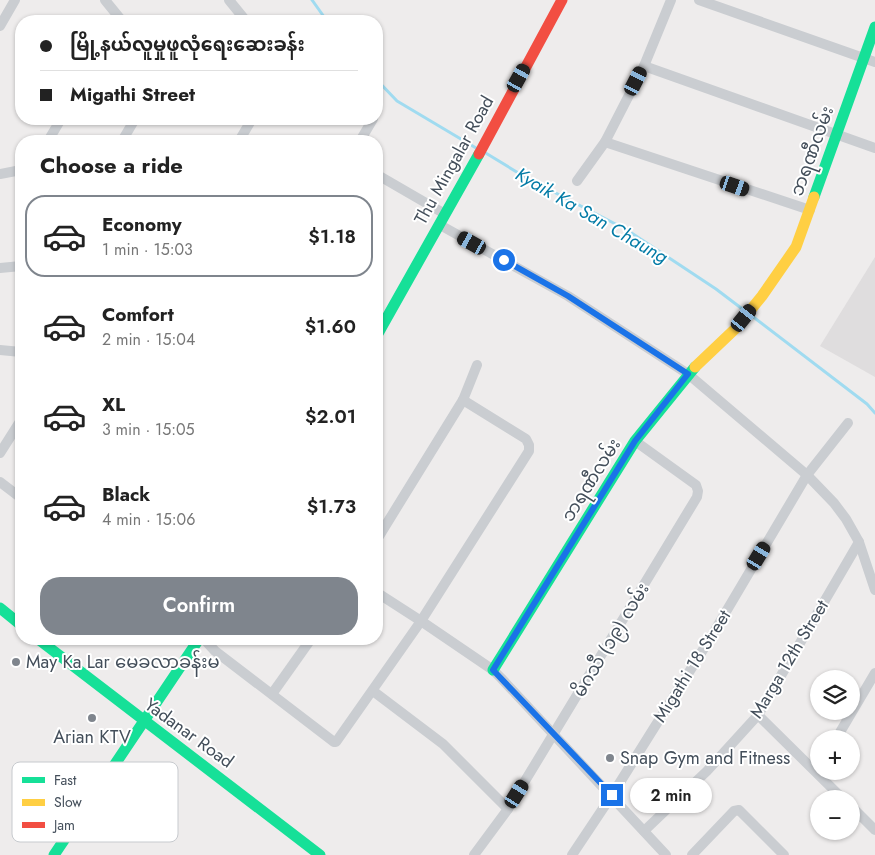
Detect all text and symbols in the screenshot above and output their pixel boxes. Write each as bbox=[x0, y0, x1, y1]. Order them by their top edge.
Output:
text: မြို့နယ်လူမှုဖူလုံရေးဆေးခန်း bbox=[70, 31, 305, 58]
car bbox=[505, 61, 532, 95]
car bbox=[622, 64, 649, 98]
text: Migathi Street bbox=[70, 81, 195, 108]
street label: Thu Mingalar Road bbox=[408, 91, 500, 229]
street label: ဘရဏီလမ်း bbox=[783, 102, 842, 200]
text: Choose a ride bbox=[40, 149, 183, 181]
water label: Kyaik Ka San Chaung bbox=[511, 161, 673, 270]
car bbox=[718, 174, 751, 198]
text: Economy bbox=[102, 211, 182, 238]
icon: car bbox=[42, 214, 87, 259]
text: $1.18 bbox=[308, 223, 356, 250]
car bbox=[455, 229, 488, 257]
text: 1 min · 15:03 bbox=[102, 238, 193, 261]
route start bbox=[493, 249, 515, 271]
text: Comfort bbox=[102, 301, 174, 328]
car bbox=[728, 302, 759, 334]
icon: car bbox=[42, 304, 87, 349]
text: $1.60 bbox=[305, 313, 356, 340]
text: 2 min · 15:04 bbox=[102, 328, 195, 351]
text: XL bbox=[102, 391, 125, 418]
icon: car bbox=[42, 394, 87, 439]
text: $2.01 bbox=[305, 403, 356, 430]
text: 3 min · 15:05 bbox=[102, 418, 195, 441]
street label: ဘရဏီလမ်း bbox=[554, 433, 629, 528]
text: Black bbox=[102, 481, 150, 508]
icon: car bbox=[42, 484, 87, 529]
text: $1.73 bbox=[307, 493, 356, 520]
text: 4 min · 15:06 bbox=[102, 508, 195, 531]
car bbox=[744, 539, 773, 573]
button: Confirm bbox=[40, 577, 358, 635]
street label: မိဂသီ (၁၉) လမ်း bbox=[566, 577, 657, 703]
street label: Marga 12th Street bbox=[743, 594, 835, 723]
street label: Migathi 18 Street bbox=[647, 604, 737, 727]
place label: May Ka Lar မေခလာခန်းမ bbox=[26, 649, 220, 677]
marker: May Ka Lar မေခလာခန်းမ bbox=[10, 656, 22, 668]
map controls bbox=[810, 670, 860, 840]
button: layers bbox=[810, 670, 860, 720]
street label: Yadanar Road bbox=[139, 692, 239, 774]
marker: Arian KTV bbox=[86, 712, 98, 724]
place label: Arian KTV bbox=[53, 724, 131, 750]
button: + bbox=[810, 730, 860, 780]
place label: Snap Gym and Fitness bbox=[620, 745, 790, 771]
marker: Snap Gym and Fitness bbox=[604, 752, 616, 764]
legend bbox=[12, 762, 178, 842]
text: Fast bbox=[54, 770, 77, 790]
car bbox=[502, 777, 531, 811]
callout: 2 min bbox=[630, 778, 712, 812]
route end bbox=[601, 784, 623, 806]
text: 2 min bbox=[650, 784, 692, 807]
button: − bbox=[810, 790, 860, 840]
text: Slow bbox=[54, 792, 82, 812]
text: Jam bbox=[52, 815, 75, 835]

